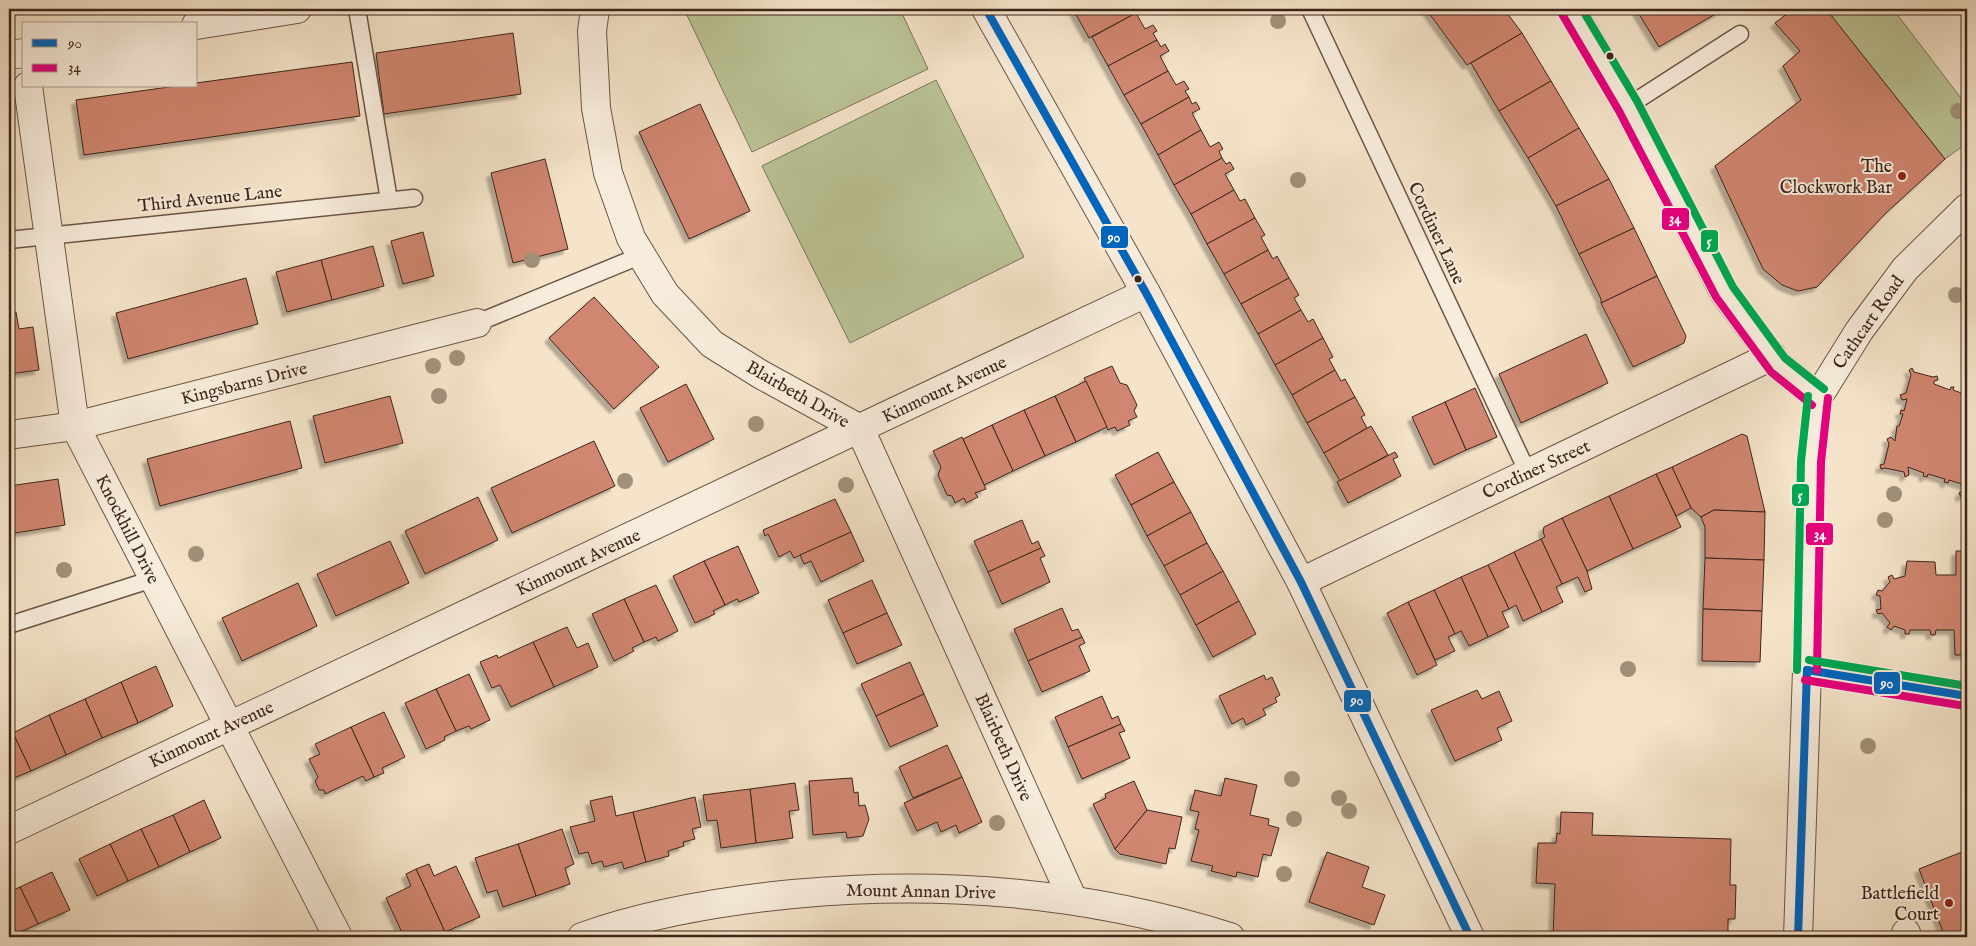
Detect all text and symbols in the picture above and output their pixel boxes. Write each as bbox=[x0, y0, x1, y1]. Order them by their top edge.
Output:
legend bbox=[22, 22, 198, 88]
text: 90 bbox=[67, 34, 82, 53]
unlabelled marker bbox=[1605, 51, 1615, 61]
text: 34 bbox=[68, 58, 82, 77]
place label: The Clockwork Bar bbox=[1780, 156, 1892, 200]
marker: The Clockwork Bar bbox=[1896, 170, 1908, 182]
street label: Cordiner Lane bbox=[1402, 179, 1469, 289]
street label: Third Avenue Lane bbox=[137, 180, 284, 219]
line badge: 34 bbox=[1661, 207, 1690, 231]
text: 34 bbox=[1669, 210, 1682, 228]
line badge: 90 bbox=[1100, 225, 1129, 249]
text: 90 bbox=[1107, 229, 1121, 247]
line badge: 5 bbox=[1700, 229, 1719, 253]
text: 5 bbox=[1706, 233, 1712, 251]
street label: Cathcart Road bbox=[1828, 271, 1910, 374]
unlabelled marker bbox=[1133, 274, 1143, 284]
street label: Kinmount Avenue bbox=[879, 351, 1011, 429]
street label: Blairbeth Drive bbox=[741, 356, 853, 434]
street label: Kingsbarns Drive bbox=[179, 358, 310, 411]
street label: Cordiner Street bbox=[1479, 435, 1594, 505]
street label: Knockhill Drive bbox=[89, 471, 164, 588]
line badge: 5 bbox=[1791, 483, 1810, 507]
text: 5 bbox=[1797, 487, 1803, 505]
line badge: 34 bbox=[1805, 522, 1834, 546]
street label: Kinmount Avenue bbox=[513, 524, 645, 602]
text: 34 bbox=[1814, 526, 1827, 544]
line badge: 90 bbox=[1873, 671, 1901, 695]
text: 90 bbox=[1880, 675, 1894, 693]
line badge: 90 bbox=[1343, 689, 1372, 713]
street label: Blairbeth Drive bbox=[969, 690, 1037, 805]
text: 90 bbox=[1350, 692, 1364, 710]
street label: Kinmount Avenue bbox=[146, 696, 278, 774]
street label: Mount Annan Drive bbox=[846, 880, 996, 905]
place label: Battlefield Court bbox=[1861, 883, 1939, 927]
marker: Battlefield Court bbox=[1943, 897, 1955, 909]

